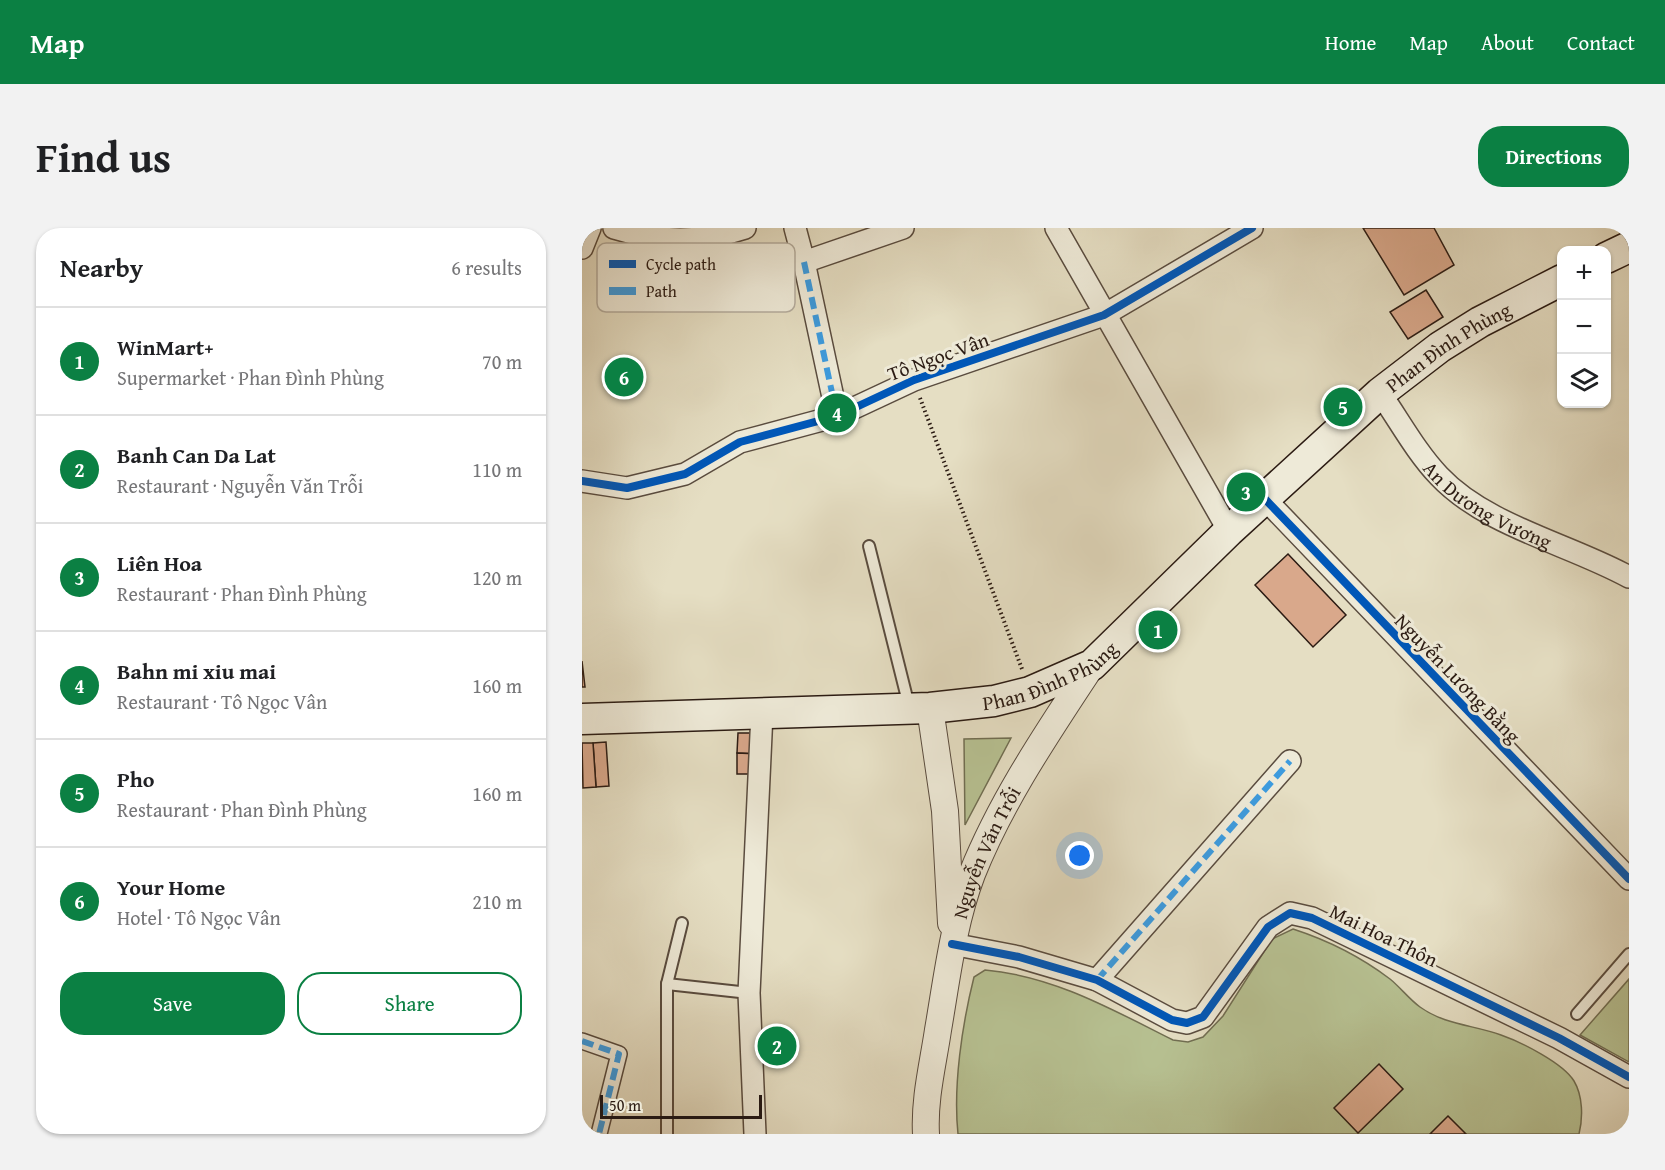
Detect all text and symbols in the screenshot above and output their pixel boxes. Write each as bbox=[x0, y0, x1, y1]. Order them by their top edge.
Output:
text: Map bbox=[30, 22, 84, 63]
text: Home bbox=[1325, 27, 1376, 58]
text: Map bbox=[1409, 27, 1448, 58]
text: About bbox=[1481, 27, 1534, 58]
text: Contact bbox=[1567, 27, 1635, 58]
text: Find us bbox=[36, 126, 171, 187]
button: Directions bbox=[1478, 126, 1629, 187]
legend bbox=[597, 243, 795, 312]
map controls bbox=[1557, 246, 1611, 408]
button: + bbox=[1557, 246, 1611, 300]
text: Nearby bbox=[60, 248, 143, 287]
text: Cycle path bbox=[646, 252, 716, 276]
text: 6 results bbox=[451, 253, 522, 282]
text: Path bbox=[646, 279, 677, 303]
street label: Phan Đình Phùng bbox=[1379, 294, 1516, 399]
button: − bbox=[1557, 300, 1611, 354]
street label: Tô Ngọc Vân bbox=[883, 324, 993, 388]
text: WinMart+ bbox=[117, 331, 214, 363]
text: 1 bbox=[74, 347, 85, 376]
text: 70 m bbox=[482, 347, 522, 376]
pin: 6 bbox=[604, 354, 644, 400]
button: layers bbox=[1557, 354, 1611, 408]
text: Supermarket · Phan Đình Phùng bbox=[117, 363, 384, 392]
pin: 5 bbox=[1324, 384, 1362, 429]
pin: 4 bbox=[818, 390, 856, 435]
text: Banh Can Da Lat bbox=[117, 439, 276, 471]
street label: An Dương Vương bbox=[1417, 454, 1556, 555]
text: 2 bbox=[74, 455, 85, 484]
text: 110 m bbox=[472, 455, 522, 484]
pin: 3 bbox=[1226, 470, 1266, 514]
text: Restaurant · Nguyễn Văn Trỗi bbox=[117, 471, 363, 500]
text: Liên Hoa bbox=[117, 547, 202, 579]
text: 3 bbox=[74, 563, 85, 592]
text: 120 m bbox=[472, 563, 522, 592]
text: Restaurant · Phan Đình Phùng bbox=[117, 579, 367, 608]
street label: Nguyễn Lương Bằng bbox=[1389, 607, 1527, 749]
pin: 1 bbox=[1138, 608, 1178, 652]
street label: Phan Đình Phùng bbox=[981, 634, 1123, 717]
text: Bahn mi xiu mai bbox=[117, 655, 276, 687]
text: 4 bbox=[74, 671, 85, 700]
text: 160 m bbox=[472, 671, 522, 700]
text: Restaurant · Tô Ngọc Vân bbox=[117, 687, 327, 716]
text: Pho bbox=[117, 763, 155, 795]
text: 5 bbox=[74, 779, 85, 808]
text: 160 m bbox=[472, 779, 522, 808]
street label: Nguyễn Văn Trỗi bbox=[944, 780, 1027, 922]
text: Restaurant · Phan Đình Phùng bbox=[117, 795, 367, 824]
your location bbox=[1065, 841, 1094, 870]
text: Your Home bbox=[117, 871, 225, 903]
text: 6 bbox=[74, 887, 85, 916]
text: 210 m bbox=[472, 887, 522, 916]
street label: Mai Hoa Thôn bbox=[1325, 896, 1443, 974]
text: Hotel · Tô Ngọc Vân bbox=[117, 903, 281, 932]
button: Save bbox=[60, 972, 285, 1035]
button: Share bbox=[297, 972, 522, 1035]
pin: 2 bbox=[758, 1024, 796, 1068]
scale bar bbox=[600, 1092, 762, 1120]
text: 50 m bbox=[609, 1093, 641, 1117]

